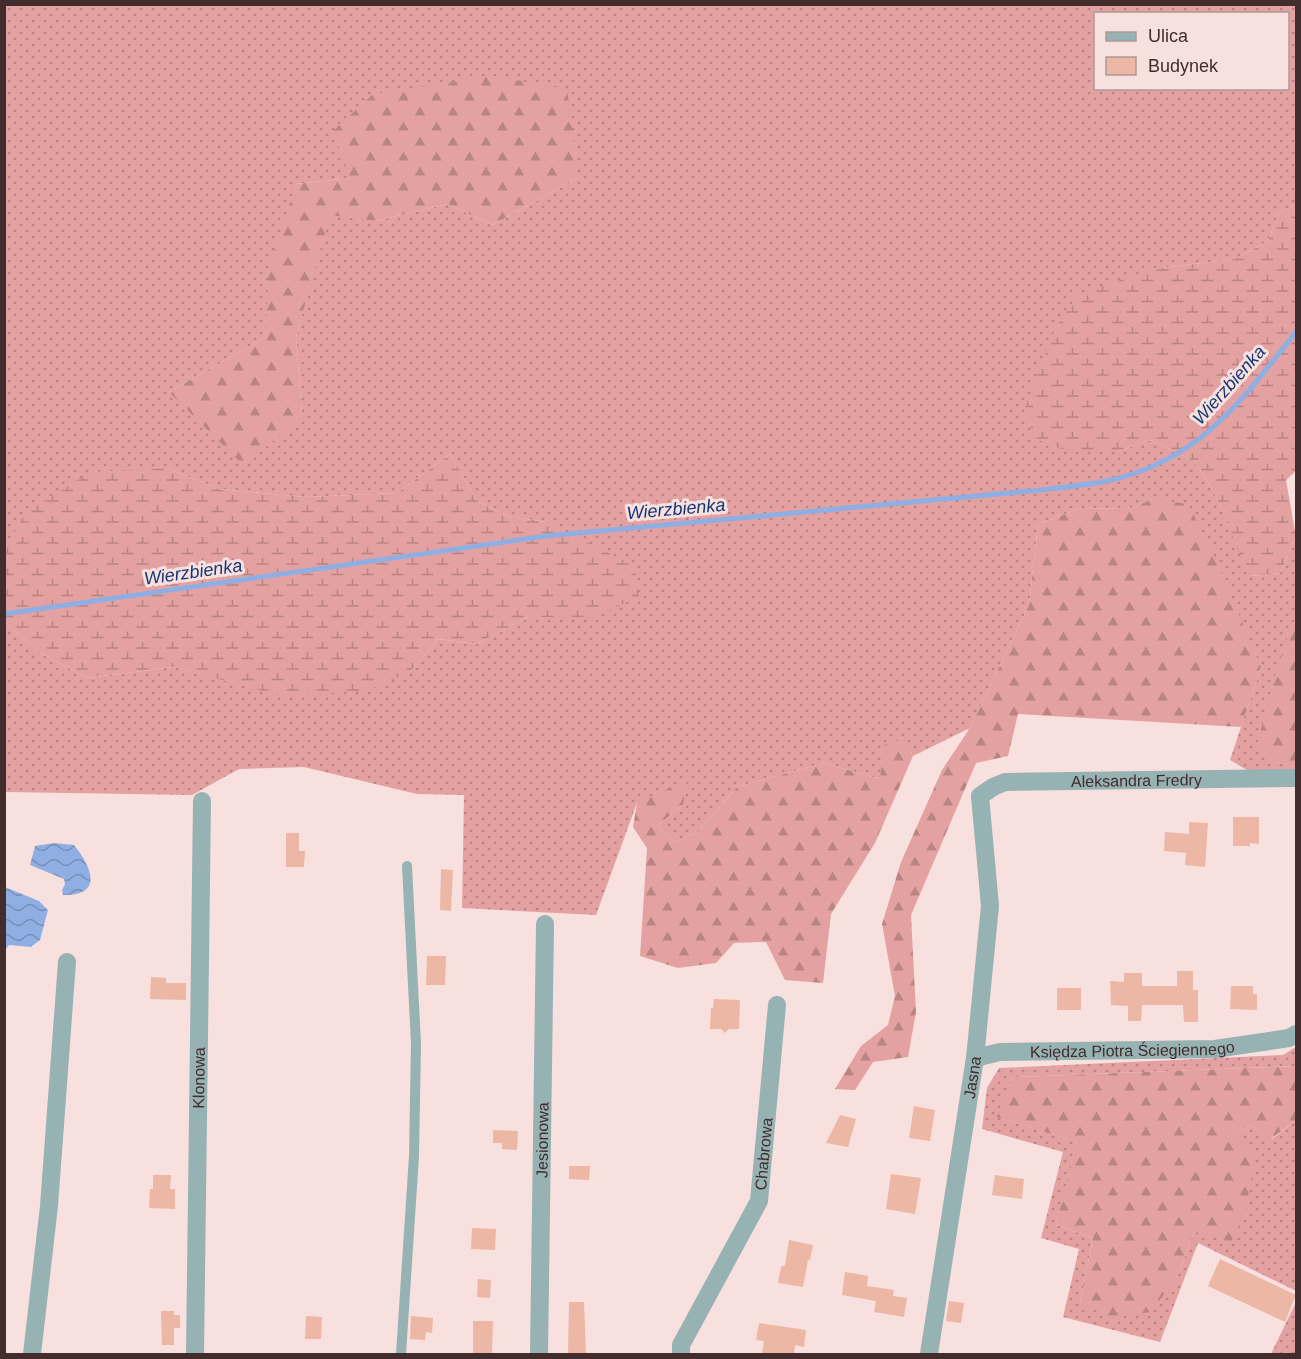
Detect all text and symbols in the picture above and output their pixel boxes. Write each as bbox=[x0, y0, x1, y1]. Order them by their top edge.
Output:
legend bbox=[1094, 12, 1289, 90]
text: Ulica bbox=[1148, 26, 1189, 46]
text: Budynek bbox=[1148, 56, 1219, 76]
water label: Wierzbienka bbox=[1188, 342, 1270, 428]
water label: Wierzbienka bbox=[626, 495, 726, 523]
water label: Wierzbienka bbox=[143, 555, 243, 589]
street label: Aleksandra Fredry bbox=[1071, 771, 1202, 790]
street label: Księdza Piotra Ściegiennego bbox=[1030, 1038, 1236, 1061]
street label: Klonowa bbox=[190, 1047, 208, 1109]
street label: Jasna bbox=[961, 1055, 984, 1100]
street label: Jesionowa bbox=[533, 1102, 552, 1178]
street label: Chabrowa bbox=[752, 1117, 776, 1191]

